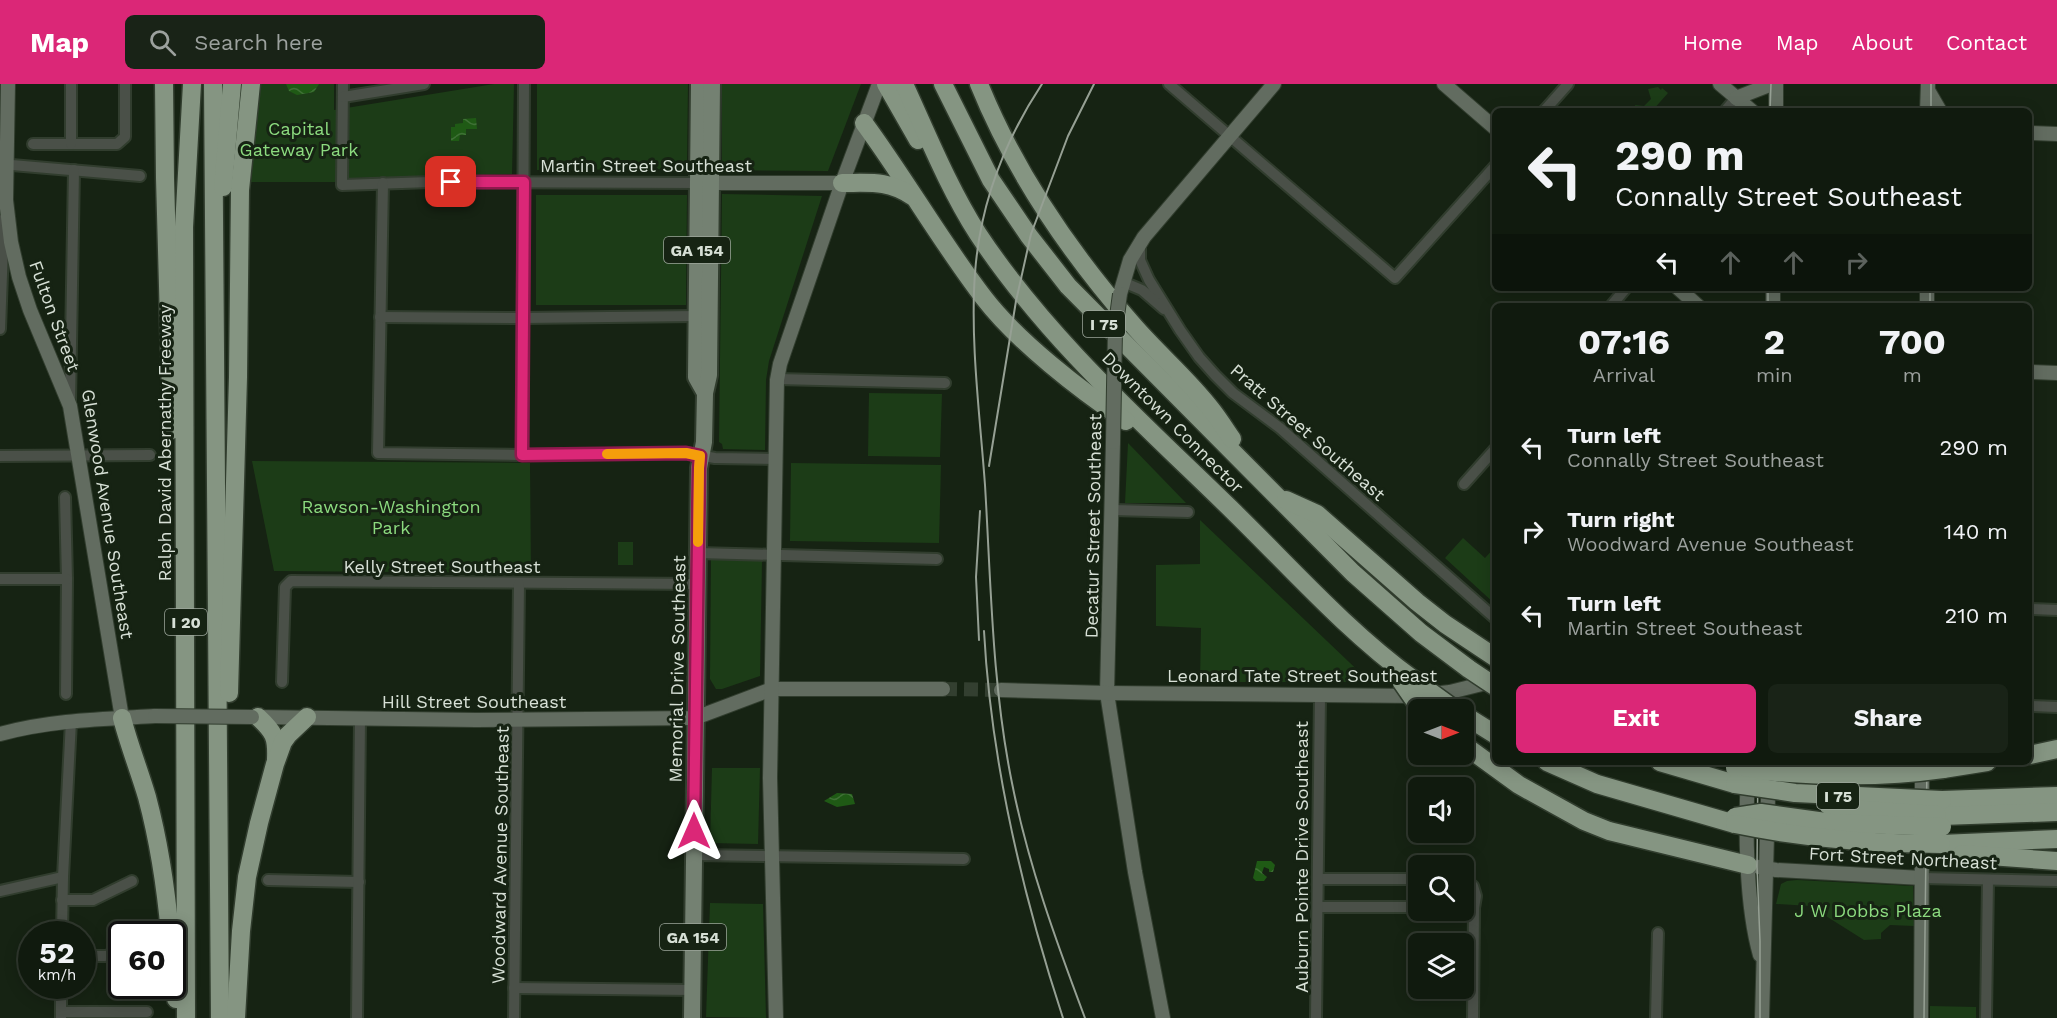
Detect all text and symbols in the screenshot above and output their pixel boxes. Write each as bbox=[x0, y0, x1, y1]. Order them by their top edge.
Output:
search box bbox=[125, 15, 545, 69]
text: Map bbox=[30, 26, 89, 59]
icon: search bbox=[146, 26, 179, 59]
text: Search here bbox=[194, 30, 323, 55]
text: Home bbox=[1683, 30, 1743, 55]
text: Map bbox=[1776, 30, 1819, 55]
text: About bbox=[1852, 30, 1913, 55]
text: Contact bbox=[1946, 30, 2027, 55]
park label: Capital Gateway Park bbox=[240, 118, 358, 160]
text: 290 m bbox=[1615, 131, 1745, 180]
icon: left bbox=[1516, 132, 1594, 210]
street label: Martin Street Southeast bbox=[540, 155, 752, 176]
pin bbox=[425, 156, 476, 207]
icon: arrive bbox=[434, 165, 467, 198]
text: Connally Street Southeast bbox=[1615, 181, 1962, 213]
road number: GA 154 bbox=[664, 237, 730, 263]
icon: left bbox=[1651, 246, 1684, 279]
icon: ahead bbox=[1714, 246, 1747, 279]
icon: ahead bbox=[1777, 246, 1810, 279]
icon: right bbox=[1840, 246, 1873, 279]
street label: Fulton Street bbox=[25, 258, 85, 375]
street label: Ralph David Abernathy Freeway bbox=[154, 304, 175, 581]
road number: I 75 bbox=[1083, 311, 1125, 337]
text: 07:16 bbox=[1578, 321, 1670, 363]
text: 2 bbox=[1764, 321, 1785, 363]
text: 700 bbox=[1879, 321, 1946, 363]
street label: Downtown Connector bbox=[1098, 347, 1248, 497]
street label: Pratt Street Southeast bbox=[1226, 359, 1390, 505]
text: Arrival bbox=[1593, 363, 1655, 387]
text: min bbox=[1756, 363, 1793, 387]
text: m bbox=[1903, 363, 1922, 387]
street label: Glenwood Avenue Southeast bbox=[78, 388, 138, 641]
street label: Decatur Street Southeast bbox=[1081, 413, 1105, 639]
text: Turn left bbox=[1567, 423, 1661, 448]
icon: left bbox=[1516, 431, 1549, 464]
text: 290 m bbox=[1939, 435, 2008, 460]
text: Connally Street Southeast bbox=[1567, 448, 1824, 472]
park label: Rawson-Washington Park bbox=[301, 496, 481, 538]
text: Turn right bbox=[1567, 507, 1674, 532]
icon: right bbox=[1516, 515, 1549, 548]
text: 140 m bbox=[1944, 519, 2008, 544]
text: Woodward Avenue Southeast bbox=[1567, 532, 1854, 556]
street label: Memorial Drive Southeast bbox=[665, 555, 689, 783]
street label: Kelly Street Southeast bbox=[343, 556, 541, 577]
text: Turn left bbox=[1567, 591, 1661, 616]
icon: left bbox=[1516, 599, 1549, 632]
text: 210 m bbox=[1944, 603, 2008, 628]
road number: I 20 bbox=[165, 609, 207, 635]
text: Martin Street Southeast bbox=[1567, 616, 1802, 640]
street label: Leonard Tate Street Southeast bbox=[1167, 665, 1437, 686]
button: Exit bbox=[1516, 684, 1756, 753]
button: Share bbox=[1768, 684, 2008, 753]
street label: Hill Street Southeast bbox=[382, 691, 567, 712]
north arrow bbox=[1408, 699, 1474, 765]
map controls bbox=[1408, 699, 1474, 999]
street label: Auburn Pointe Drive Southeast bbox=[1291, 721, 1312, 993]
street label: Woodward Avenue Southeast bbox=[487, 725, 513, 984]
button: sound bbox=[1408, 777, 1474, 843]
road number: I 75 bbox=[1817, 783, 1859, 809]
position arrow bbox=[662, 799, 726, 863]
street label: Fort Street Northeast bbox=[1808, 843, 1998, 873]
button: search bbox=[1408, 855, 1474, 921]
park label: J W Dobbs Plaza bbox=[1794, 900, 1942, 921]
speed limit sign: 60 bbox=[108, 921, 186, 999]
road number: GA 154 bbox=[660, 924, 726, 950]
button: layers bbox=[1408, 933, 1474, 999]
text: 52 bbox=[39, 935, 75, 970]
text: km/h bbox=[38, 966, 76, 984]

